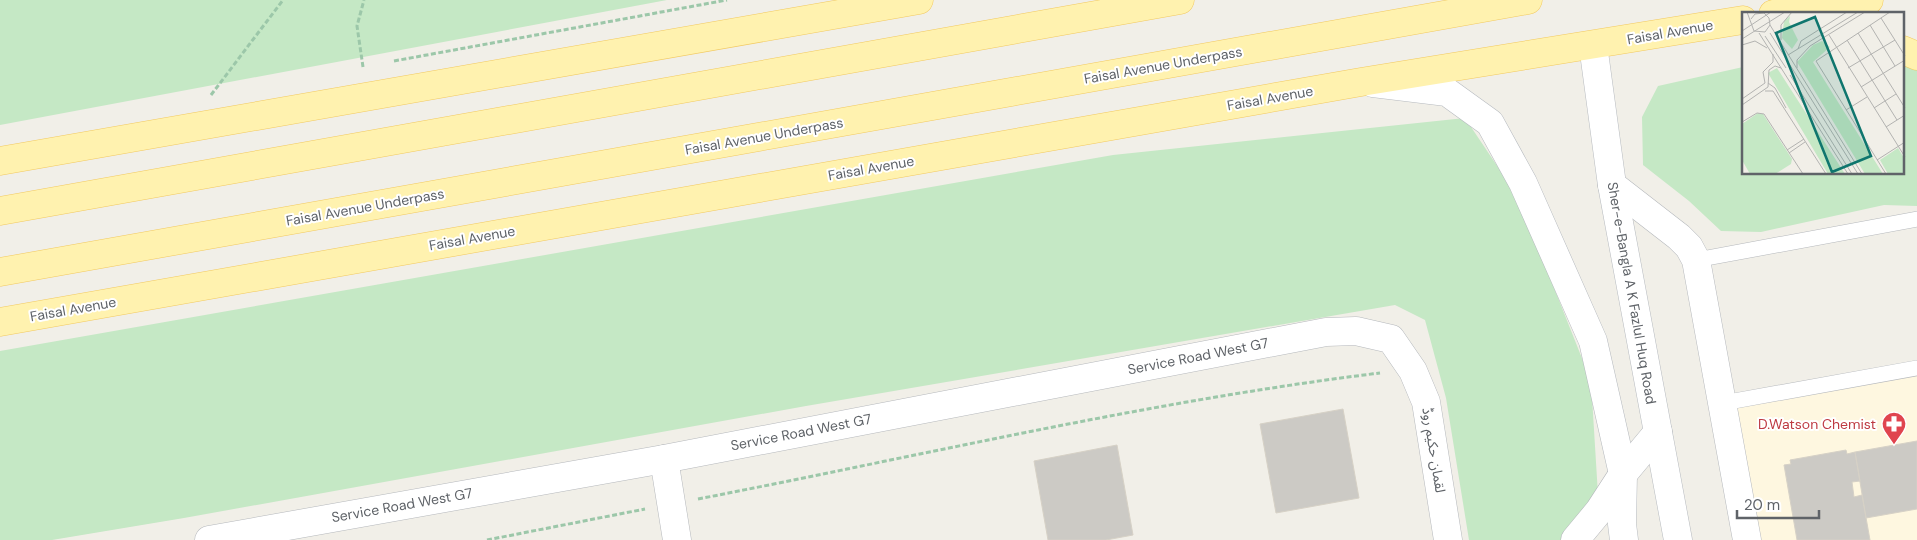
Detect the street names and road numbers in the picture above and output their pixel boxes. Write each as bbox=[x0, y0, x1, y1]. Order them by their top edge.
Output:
street label: Faisal Avenue bbox=[1626, 16, 1714, 48]
street label: Faisal Avenue Underpass bbox=[1082, 42, 1244, 88]
street label: Faisal Avenue bbox=[1226, 82, 1314, 114]
street label: Faisal Avenue Underpass bbox=[683, 113, 845, 159]
street label: Faisal Avenue bbox=[827, 152, 915, 184]
street label: Sher-e-Bangla A K Fazlul Huq Road bbox=[1604, 180, 1660, 406]
street label: Faisal Avenue Underpass bbox=[284, 184, 446, 230]
street label: Faisal Avenue bbox=[428, 222, 516, 254]
street label: Faisal Avenue bbox=[29, 293, 117, 325]
street label: Service Road West G7 bbox=[1126, 334, 1270, 378]
street label: لقمان حکیم روڈ bbox=[1416, 406, 1450, 494]
street label: Service Road West G7 bbox=[729, 410, 873, 454]
street label: Service Road West G7 bbox=[330, 484, 474, 526]

